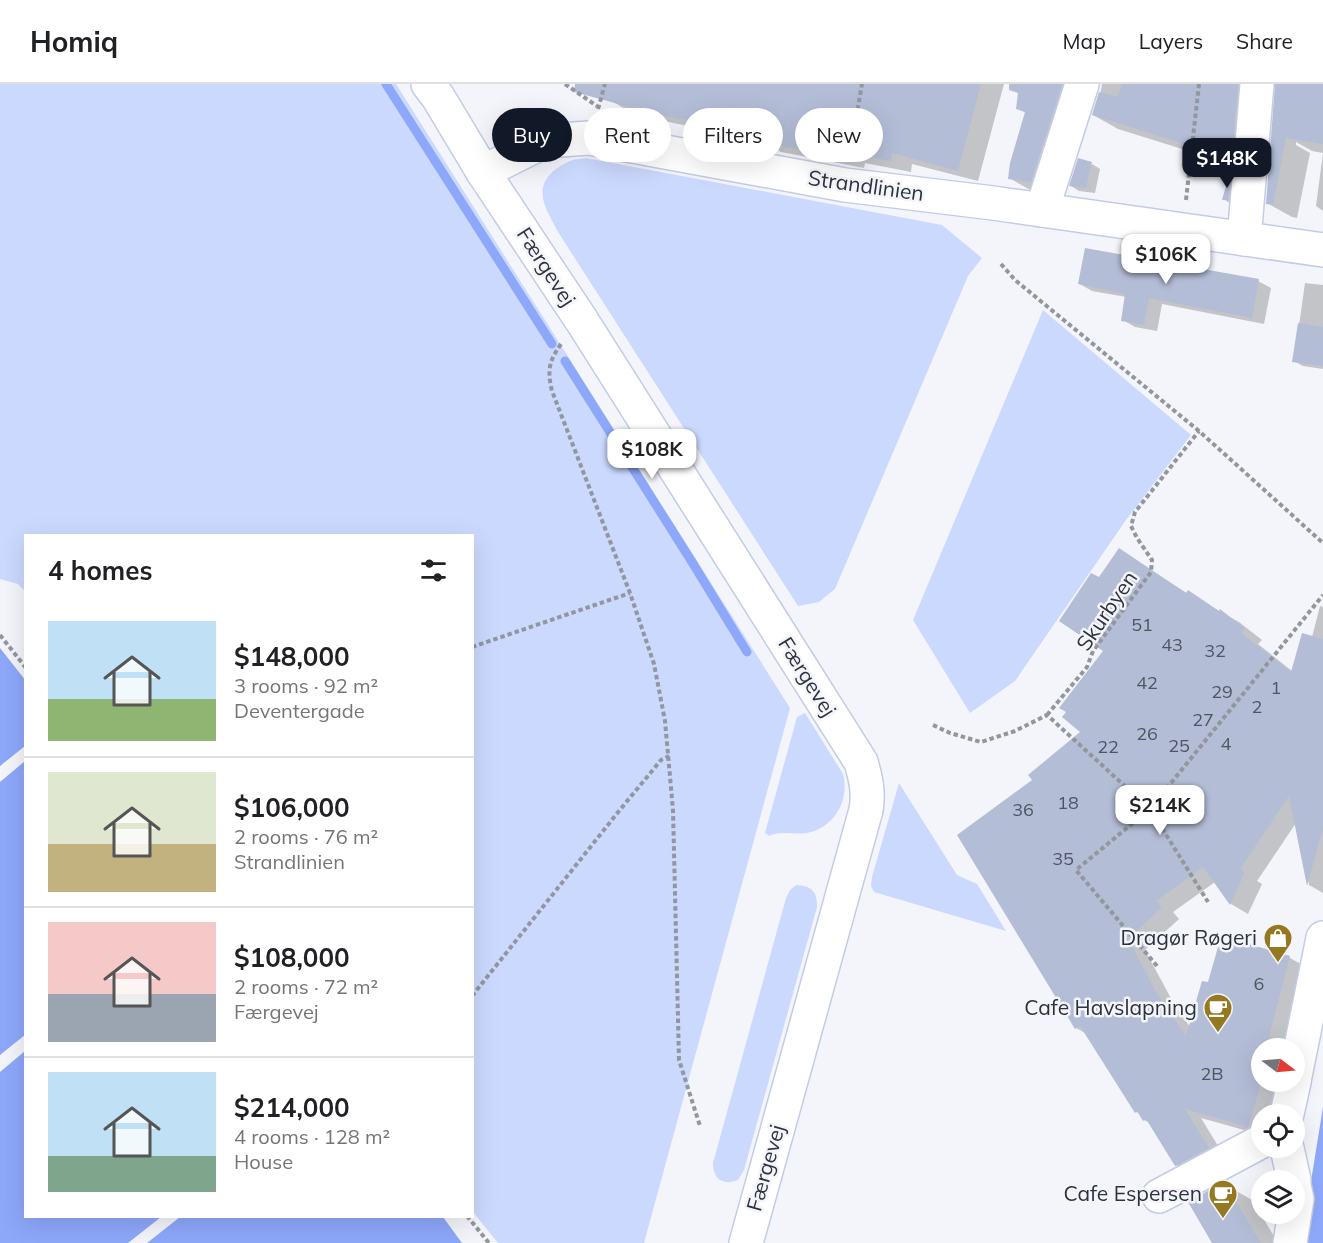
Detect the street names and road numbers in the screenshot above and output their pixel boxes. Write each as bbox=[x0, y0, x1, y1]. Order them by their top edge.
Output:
street label: Strandlinien bbox=[807, 164, 926, 206]
street label: Færgevej bbox=[512, 222, 582, 311]
street label: Skurbyen bbox=[1070, 566, 1142, 655]
street label: Færgevej bbox=[773, 632, 842, 721]
street label: Færgevej bbox=[740, 1121, 790, 1214]

